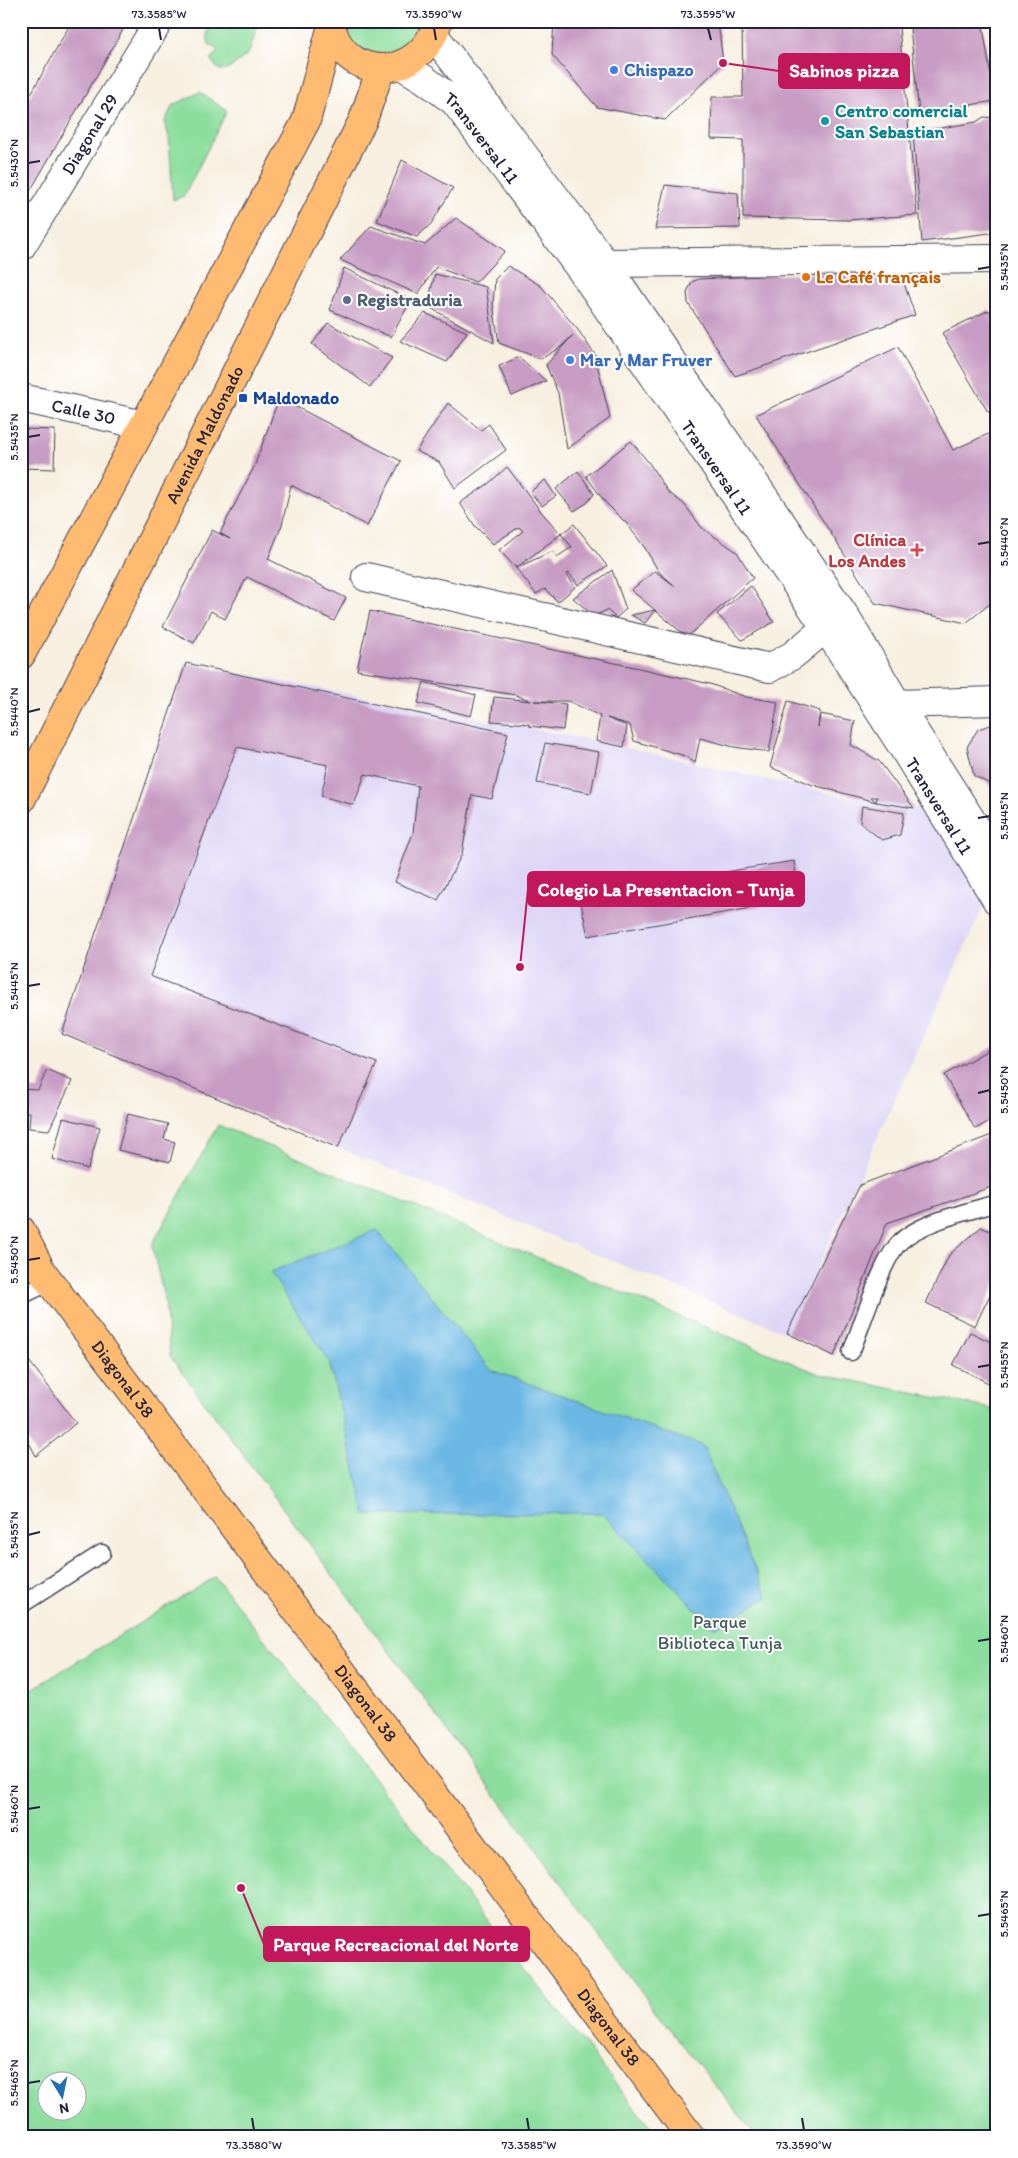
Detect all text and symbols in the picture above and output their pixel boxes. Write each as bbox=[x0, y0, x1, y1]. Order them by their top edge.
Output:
text: 73.3585°W bbox=[132, 7, 186, 21]
text: 73.3590°W bbox=[406, 7, 462, 21]
text: 73.3595°W bbox=[681, 7, 735, 21]
callout: Sabinos pizza bbox=[779, 54, 909, 88]
place label: Chispazo bbox=[624, 59, 694, 81]
text: Sabinos pizza bbox=[789, 59, 899, 82]
marker: Chispazo bbox=[608, 64, 620, 76]
street label: Transversal 11 bbox=[440, 87, 524, 188]
street label: Diagonal 29 bbox=[57, 90, 123, 179]
place label: Centro comercial San Sebastian bbox=[835, 100, 969, 143]
marker: Centro comercial San Sebastian bbox=[819, 115, 831, 127]
text: 5.5430°N bbox=[7, 139, 21, 187]
text: 5.5435°N bbox=[997, 243, 1011, 291]
place label: Le Café français bbox=[816, 266, 941, 288]
marker: Le Café français bbox=[800, 271, 812, 283]
place label: Registraduria bbox=[357, 289, 463, 311]
marker: Registraduria bbox=[341, 294, 353, 306]
place label: Mar y Mar Fruver bbox=[580, 349, 713, 371]
marker: Mar y Mar Fruver bbox=[564, 354, 576, 366]
street label: Avenida Maldonado bbox=[161, 362, 249, 507]
place label: Maldonado bbox=[253, 387, 339, 409]
marker: Maldonado bbox=[237, 392, 249, 404]
street label: Calle 30 bbox=[50, 394, 117, 429]
text: 5.5435°N bbox=[7, 413, 21, 461]
street label: Transversal 11 bbox=[676, 416, 756, 519]
text: 5.5440°N bbox=[997, 517, 1011, 567]
place label: Clínica Los Andes bbox=[828, 529, 906, 572]
marker: Clínica Los Andes bbox=[910, 543, 924, 557]
text: 5.5440°N bbox=[7, 687, 21, 737]
street label: Transversal 11 bbox=[901, 753, 977, 859]
text: 5.5445°N bbox=[997, 792, 1011, 840]
callout: Colegio La Presentacion - Tunja bbox=[528, 872, 804, 906]
text: Colegio La Presentacion - Tunja bbox=[538, 878, 795, 901]
text: 5.5445°N bbox=[7, 962, 21, 1010]
text: 5.5450°N bbox=[997, 1066, 1011, 1114]
text: 5.5450°N bbox=[7, 1236, 21, 1284]
street label: Diagonal 38 bbox=[86, 1336, 159, 1422]
text: 5.5455°N bbox=[997, 1341, 1011, 1389]
text: 5.5455°N bbox=[7, 1511, 21, 1559]
park label: Parque Biblioteca Tunja bbox=[658, 1611, 783, 1654]
text: 5.5460°N bbox=[997, 1615, 1011, 1663]
street label: Diagonal 38 bbox=[329, 1660, 402, 1746]
text: 5.5460°N bbox=[7, 1785, 21, 1833]
text: 5.5465°N bbox=[997, 1890, 1011, 1938]
callout: Parque Recreacional del Norte bbox=[264, 1927, 529, 1961]
text: Parque Recreacional del Norte bbox=[273, 1933, 519, 1956]
street label: Diagonal 38 bbox=[572, 1984, 645, 2070]
text: 5.5465°N bbox=[7, 2059, 21, 2107]
north arrow bbox=[38, 2070, 88, 2120]
text: N bbox=[58, 2099, 70, 2118]
text: 73.3580°W bbox=[226, 2138, 282, 2152]
text: 73.3585°W bbox=[502, 2138, 556, 2152]
text: 73.3590°W bbox=[776, 2138, 832, 2152]

